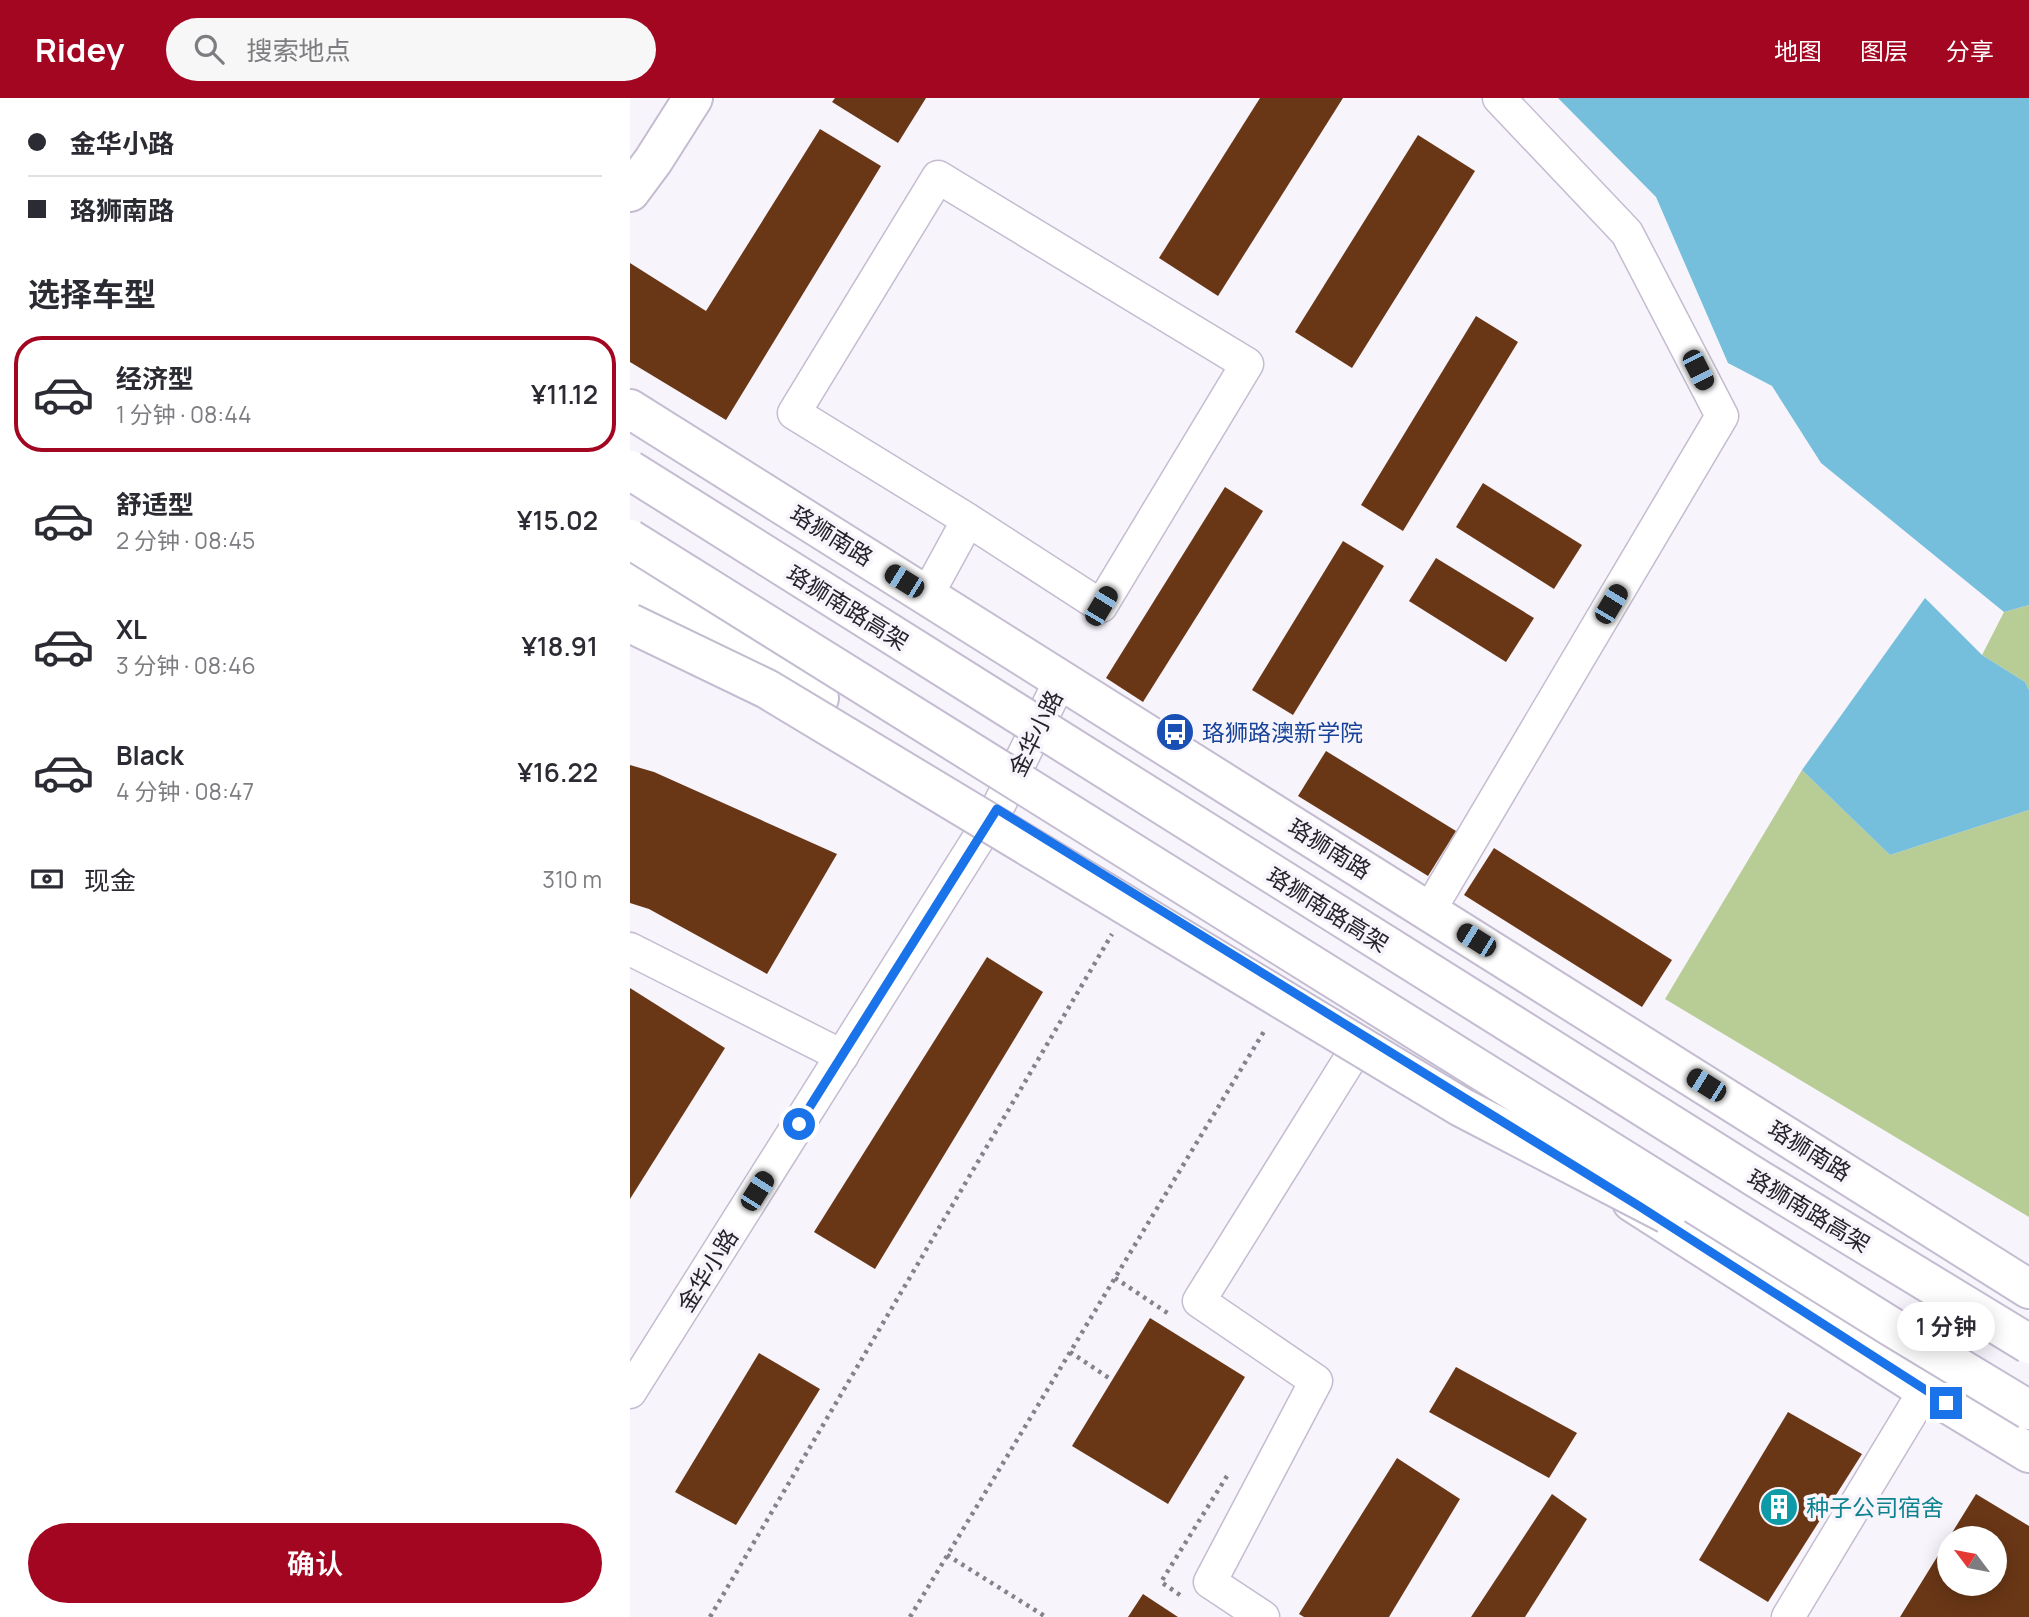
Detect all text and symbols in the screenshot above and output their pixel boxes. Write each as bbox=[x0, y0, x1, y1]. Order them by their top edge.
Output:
search box bbox=[166, 18, 656, 81]
text: Ridey bbox=[35, 27, 124, 72]
icon: search bbox=[190, 30, 228, 68]
text: 搜索地点 bbox=[246, 32, 350, 68]
text: 地图 bbox=[1774, 34, 1822, 67]
text: 图层 bbox=[1860, 34, 1908, 67]
text: 分享 bbox=[1946, 34, 1994, 67]
text: 金华小路 bbox=[70, 125, 174, 161]
text: 珞狮南路 bbox=[70, 192, 174, 228]
text: 选择车型 bbox=[28, 272, 156, 316]
car bbox=[1680, 347, 1717, 393]
text: 经济型 bbox=[116, 360, 194, 396]
icon: car bbox=[32, 363, 95, 426]
text: ¥11.12 bbox=[531, 376, 598, 412]
text: 1 分钟 · 08:44 bbox=[116, 398, 252, 430]
text: 舒适型 bbox=[116, 486, 194, 522]
icon: car bbox=[32, 489, 95, 552]
street label: 珞狮南路 bbox=[785, 497, 879, 573]
text: ¥15.02 bbox=[517, 502, 598, 538]
text: 2 分钟 · 08:45 bbox=[116, 524, 255, 556]
street label: 珞狮南路高架 bbox=[781, 557, 915, 657]
car bbox=[881, 561, 928, 601]
car bbox=[1592, 581, 1631, 627]
car bbox=[1082, 583, 1121, 629]
text: XL bbox=[116, 611, 147, 647]
icon: car bbox=[32, 615, 95, 678]
text: ¥18.91 bbox=[521, 628, 598, 664]
text: 3 分钟 · 08:46 bbox=[116, 649, 256, 681]
street label: 金华小路 bbox=[1000, 685, 1070, 781]
bus stop icon: 珞狮路澳新学院 bbox=[1154, 711, 1196, 753]
place label: 珞狮路澳新学院 bbox=[1202, 716, 1363, 748]
text: Black bbox=[116, 737, 184, 773]
icon: car bbox=[32, 741, 95, 804]
text: ¥16.22 bbox=[517, 754, 598, 790]
text: 4 分钟 · 08:47 bbox=[116, 775, 254, 807]
street label: 珞狮南路 bbox=[1283, 810, 1377, 886]
street label: 珞狮南路高架 bbox=[1261, 859, 1395, 959]
icon: cash bbox=[28, 860, 66, 898]
text: 现金 bbox=[84, 862, 136, 898]
text: 310 m bbox=[542, 863, 602, 895]
car bbox=[1453, 920, 1500, 960]
car bbox=[1683, 1065, 1730, 1105]
route start bbox=[783, 1108, 815, 1140]
street label: 珞狮南路 bbox=[1763, 1112, 1857, 1188]
street label: 珞狮南路高架 bbox=[1742, 1161, 1876, 1259]
car bbox=[737, 1168, 778, 1214]
street label: 金华小路 bbox=[669, 1223, 745, 1317]
callout: 1 分钟 bbox=[1897, 1302, 1995, 1350]
text: 1 分钟 bbox=[1916, 1310, 1976, 1342]
route end bbox=[1930, 1387, 1962, 1419]
building icon: 种子公司宿舍 bbox=[1758, 1486, 1800, 1528]
place label: 种子公司宿舍 bbox=[1806, 1491, 1944, 1523]
button: 确认 bbox=[28, 1523, 602, 1603]
north arrow bbox=[1937, 1526, 2007, 1596]
map controls bbox=[1937, 1526, 2007, 1596]

